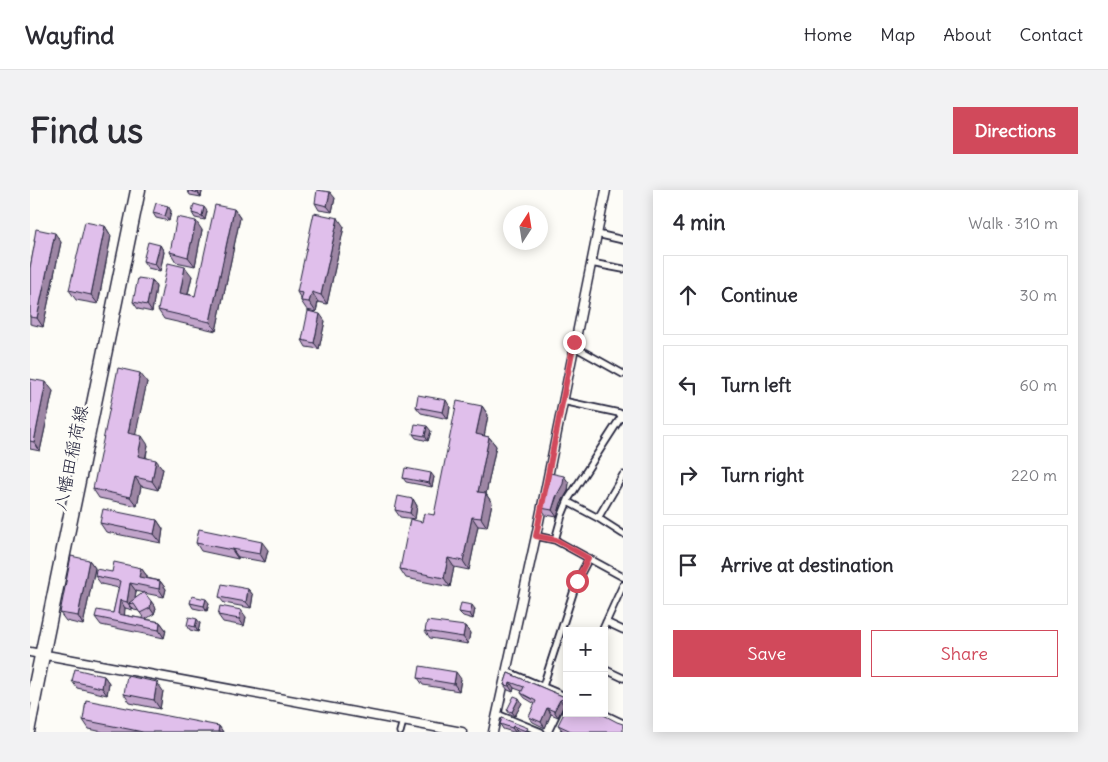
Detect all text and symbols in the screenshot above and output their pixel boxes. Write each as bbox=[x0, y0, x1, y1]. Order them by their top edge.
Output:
text: Wayfind bbox=[25, 20, 114, 50]
text: Home bbox=[804, 23, 852, 46]
text: Map bbox=[880, 23, 915, 46]
text: About bbox=[943, 23, 991, 46]
text: Contact bbox=[1019, 23, 1083, 46]
button: Directions bbox=[953, 107, 1078, 154]
text: Find us bbox=[30, 108, 143, 152]
north arrow bbox=[503, 205, 548, 250]
text: 4 min bbox=[673, 209, 725, 236]
text: Walk · 310 m bbox=[968, 213, 1058, 233]
icon: ahead bbox=[674, 281, 702, 309]
text: Continue bbox=[721, 283, 798, 307]
text: 30 m bbox=[1020, 285, 1057, 305]
route end bbox=[563, 331, 586, 354]
icon: left bbox=[674, 371, 702, 399]
text: Turn left bbox=[721, 373, 791, 397]
text: 60 m bbox=[1019, 375, 1057, 395]
street label: 八幡田稲荷線 bbox=[48, 403, 93, 513]
icon: right bbox=[674, 461, 702, 489]
text: Turn right bbox=[721, 463, 804, 487]
text: 220 m bbox=[1011, 465, 1057, 485]
icon: arrive bbox=[674, 551, 702, 579]
text: Arrive at destination bbox=[721, 553, 894, 577]
route start bbox=[566, 570, 589, 593]
map controls bbox=[563, 627, 608, 717]
button: + bbox=[563, 627, 608, 672]
button: Save bbox=[673, 630, 861, 677]
button: Share bbox=[871, 630, 1058, 677]
button: − bbox=[563, 672, 608, 717]

